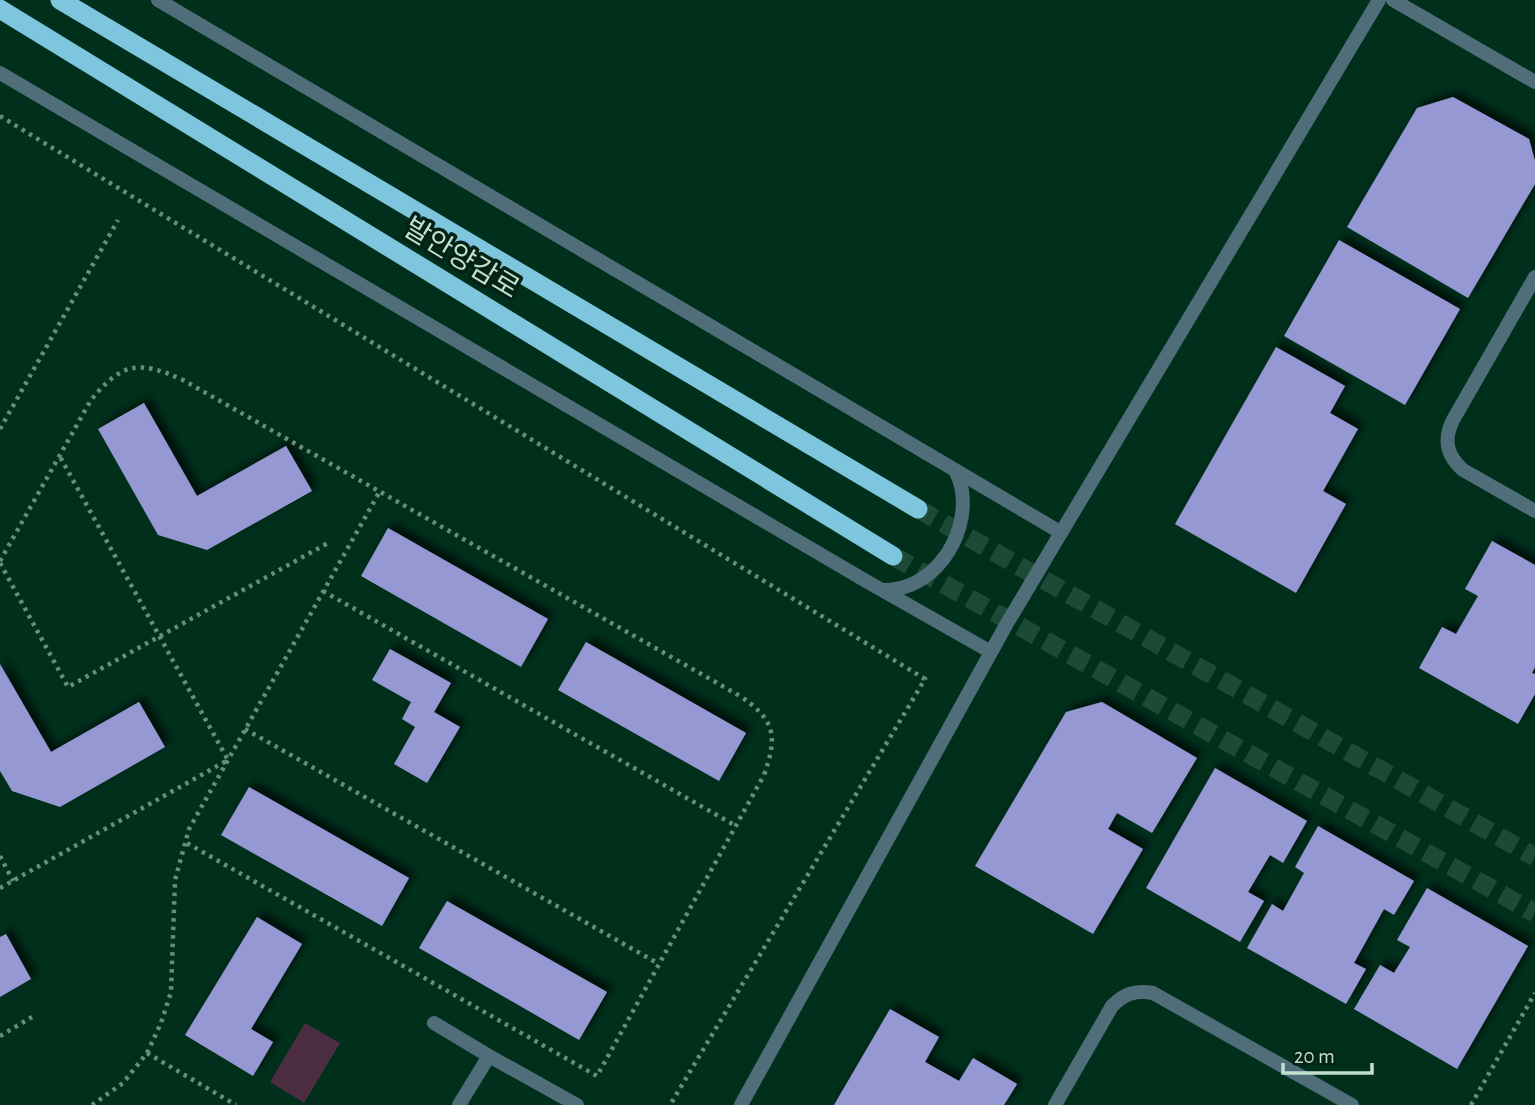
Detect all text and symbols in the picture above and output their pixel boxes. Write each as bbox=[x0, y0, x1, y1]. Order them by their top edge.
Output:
street label: 발안양감로 bbox=[399, 212, 524, 304]
scale bar bbox=[1283, 1032, 1372, 1076]
text: 20 m bbox=[1294, 1046, 1335, 1067]

